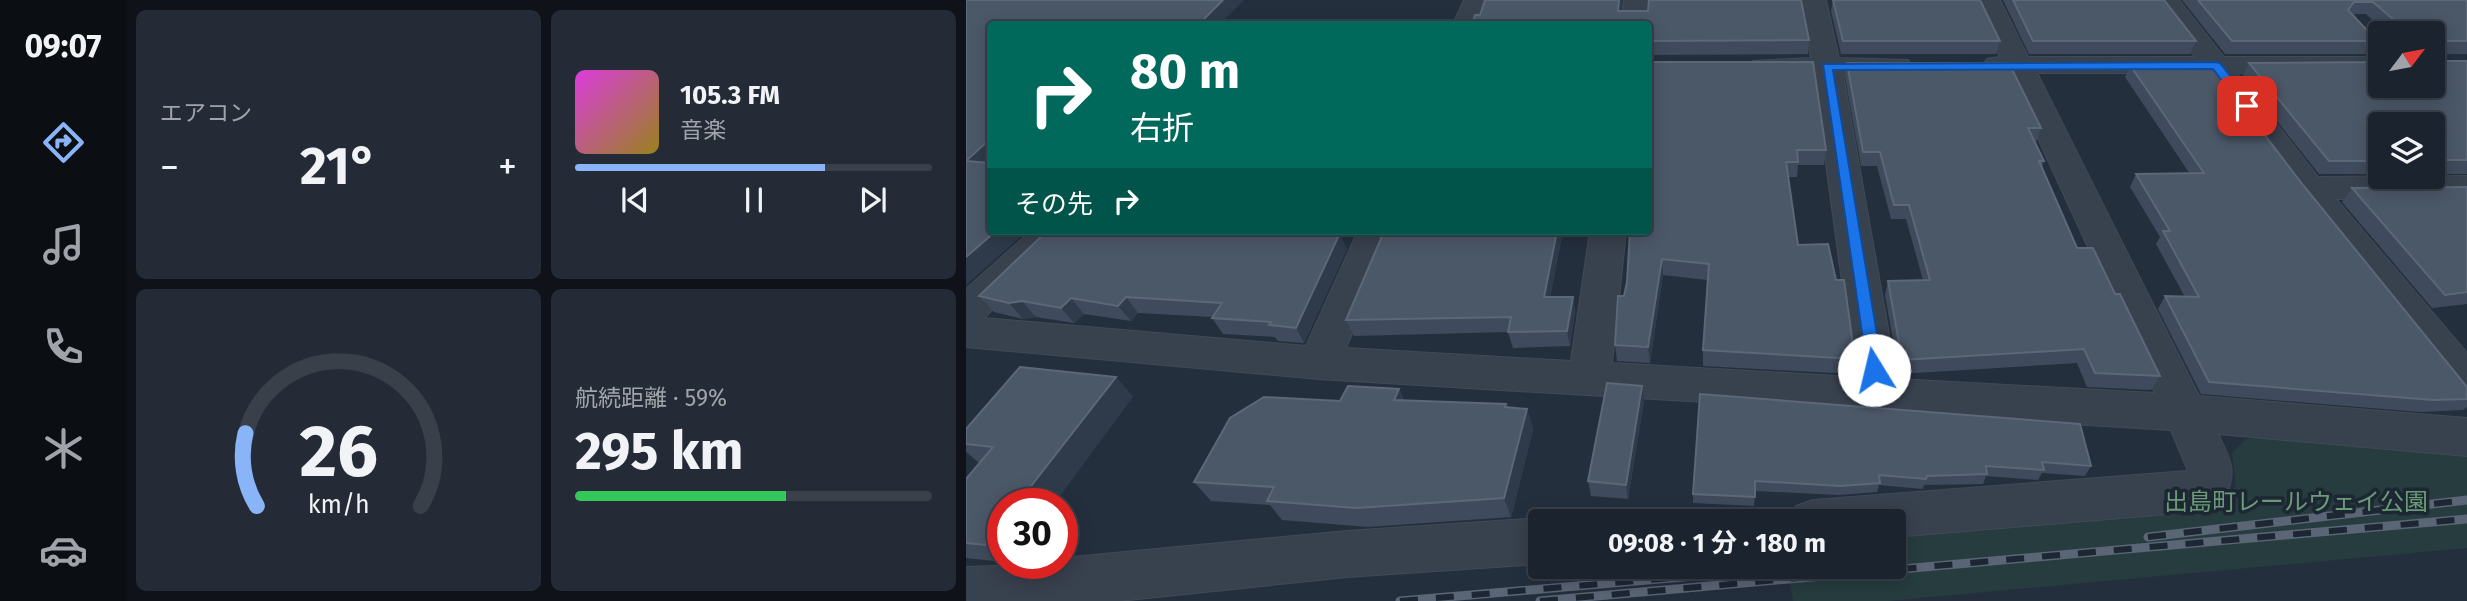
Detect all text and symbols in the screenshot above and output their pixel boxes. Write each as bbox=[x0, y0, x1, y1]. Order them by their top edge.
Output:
north arrow bbox=[2368, 21, 2445, 98]
map controls bbox=[2368, 21, 2445, 189]
text: 09:07 bbox=[24, 27, 102, 65]
text: 80 m bbox=[1130, 42, 1240, 101]
icon: right bbox=[1015, 49, 1106, 140]
pin bbox=[2217, 76, 2277, 136]
text: 105.3 FM bbox=[680, 80, 780, 111]
icon: arrive bbox=[2228, 87, 2266, 125]
text: エアコン bbox=[160, 99, 252, 127]
text: 右折 bbox=[1130, 109, 1194, 147]
button: layers bbox=[2368, 112, 2445, 189]
text: 音楽 bbox=[680, 116, 726, 144]
icon: directions bbox=[39, 118, 88, 167]
text: 21° bbox=[300, 135, 377, 198]
text: − bbox=[160, 144, 179, 190]
text: + bbox=[498, 144, 517, 190]
icon: previous bbox=[616, 181, 654, 219]
icon: pause bbox=[735, 181, 773, 219]
icon: next bbox=[854, 181, 892, 219]
icon: right bbox=[1107, 182, 1145, 220]
text: その先 bbox=[1015, 189, 1093, 220]
icon: music bbox=[39, 220, 88, 269]
icon: phone bbox=[39, 322, 88, 371]
position arrow bbox=[1837, 333, 1911, 407]
text: 航続距離 · 59% bbox=[575, 384, 727, 412]
text: 26 bbox=[299, 408, 378, 495]
text: 295 km bbox=[575, 420, 743, 483]
icon: climate bbox=[39, 424, 88, 473]
speed limit sign: 30 bbox=[987, 488, 1078, 579]
park label: 出島町レールウェイ公園 bbox=[2164, 488, 2428, 516]
text: km/h bbox=[308, 490, 369, 520]
icon: car bbox=[39, 526, 88, 575]
text: 09:08 · 1 分 · 180 m bbox=[1608, 528, 1826, 559]

